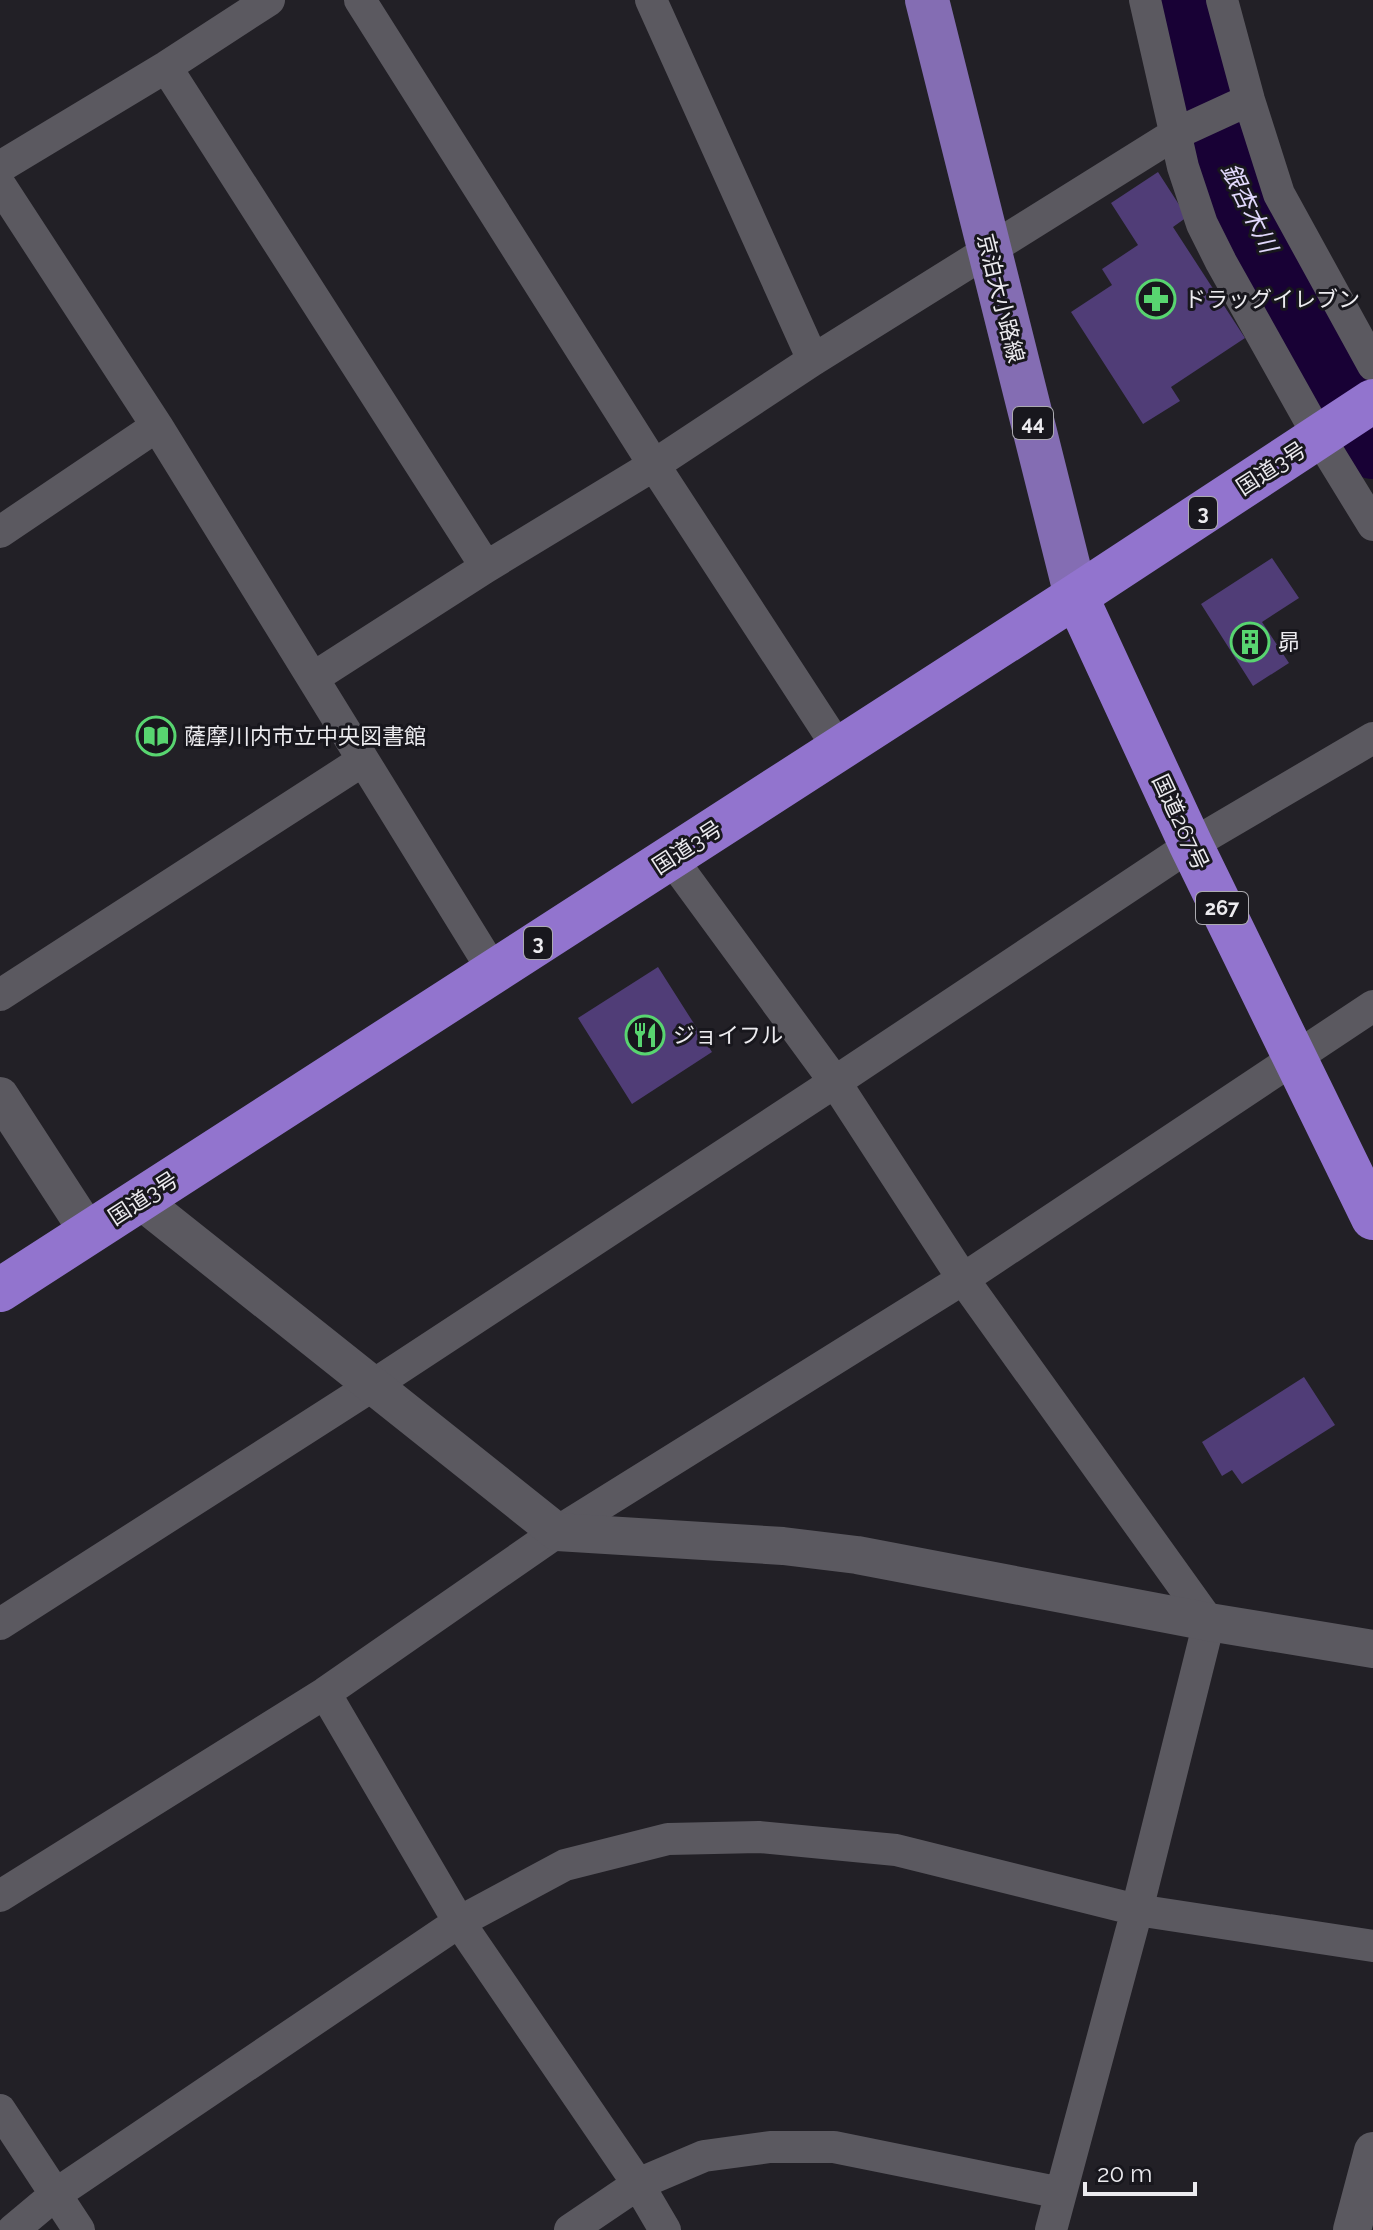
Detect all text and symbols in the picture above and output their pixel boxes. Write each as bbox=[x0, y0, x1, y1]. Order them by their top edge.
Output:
water label: 銀杏木川 bbox=[1215, 158, 1285, 260]
street label: 京泊大小路線 bbox=[972, 231, 1030, 365]
pharmacy icon: ドラッグイレブン bbox=[1135, 278, 1177, 320]
place label: ドラッグイレブン bbox=[1184, 286, 1360, 312]
road number: 44 bbox=[1013, 407, 1053, 439]
street label: 国道3号 bbox=[1231, 436, 1311, 500]
road number: 3 bbox=[1189, 497, 1217, 529]
building icon: 昴 bbox=[1229, 621, 1271, 663]
place label: 昴 bbox=[1278, 629, 1300, 655]
library icon: 薩摩川内市立中央図書館 bbox=[135, 715, 177, 757]
place label: 薩摩川内市立中央図書館 bbox=[184, 723, 426, 749]
street label: 国道267号 bbox=[1148, 770, 1214, 874]
street label: 国道3号 bbox=[647, 815, 727, 879]
road number: 267 bbox=[1196, 892, 1248, 924]
road number: 3 bbox=[524, 927, 552, 959]
restaurant icon: ジョイフル bbox=[624, 1014, 666, 1056]
place label: ジョイフル bbox=[673, 1022, 783, 1048]
street label: 国道3号 bbox=[103, 1166, 183, 1230]
scale bar bbox=[1085, 2146, 1195, 2196]
text: 20 m bbox=[1097, 2159, 1152, 2188]

